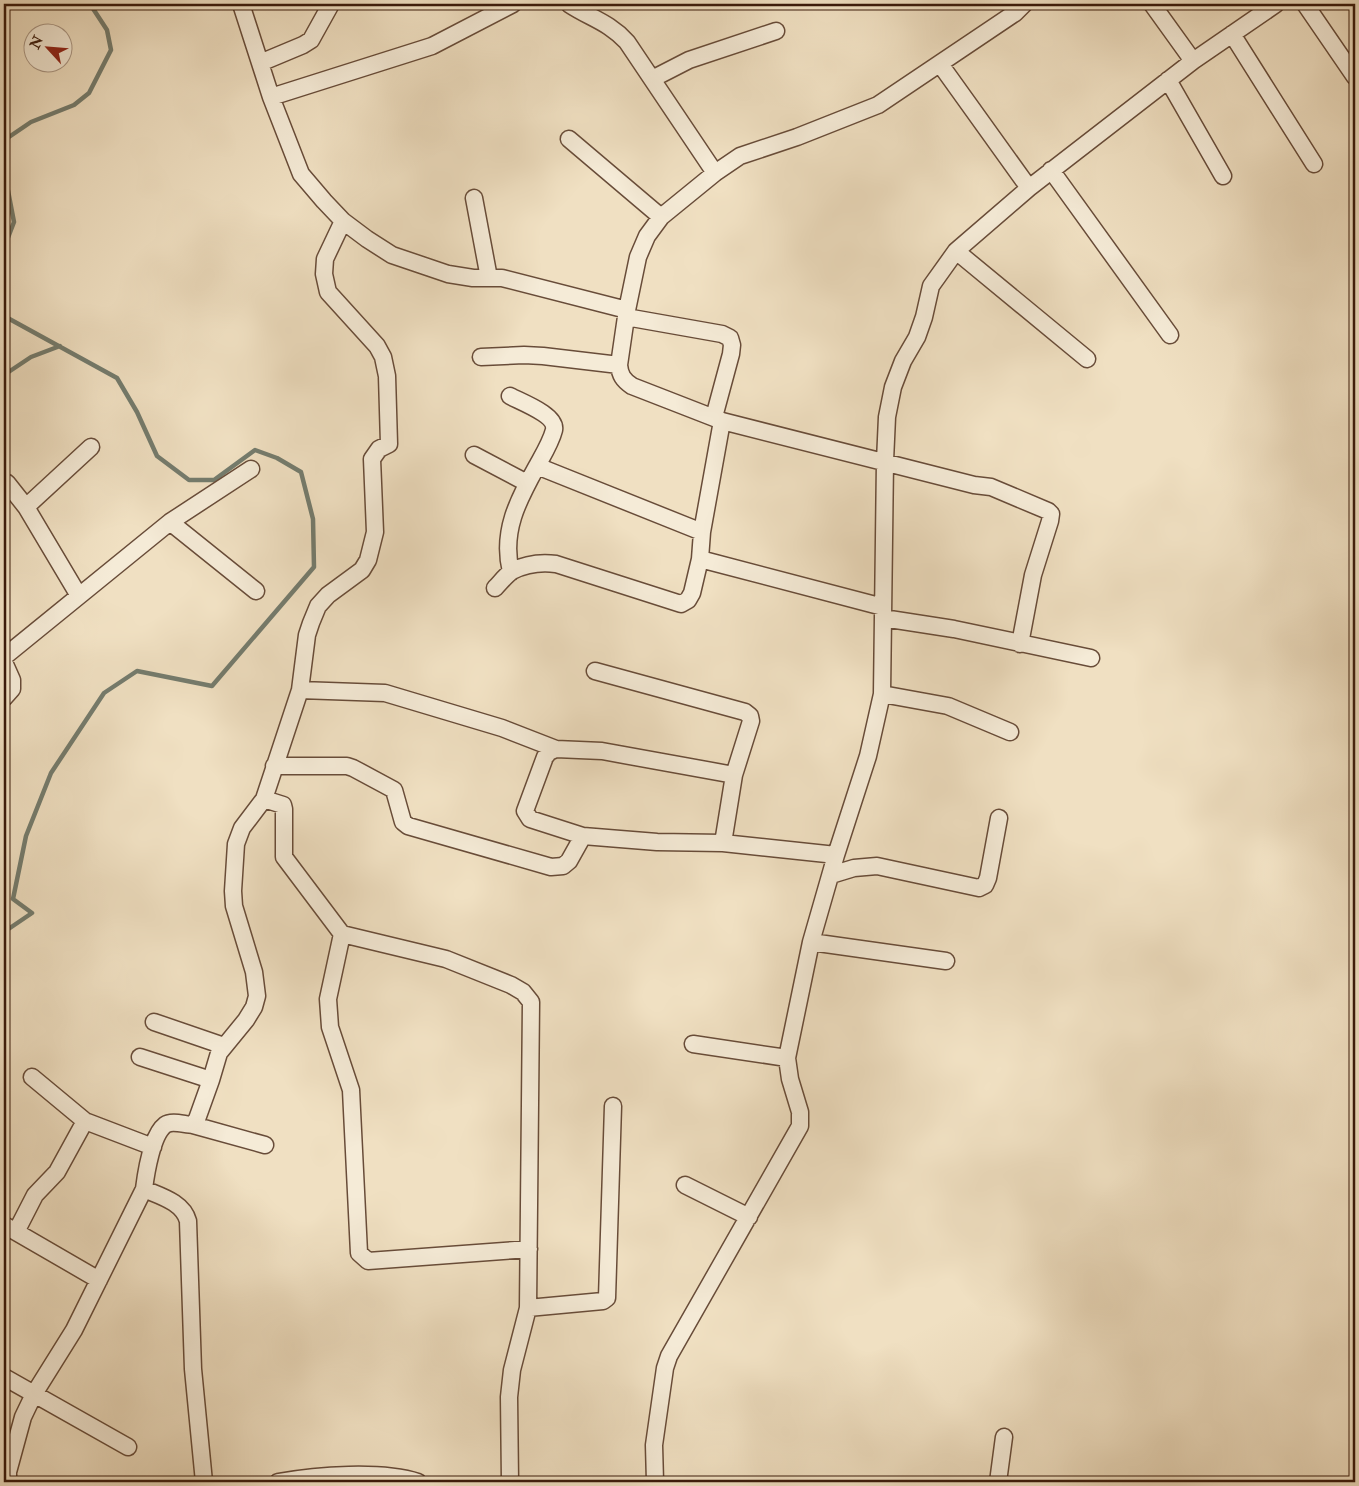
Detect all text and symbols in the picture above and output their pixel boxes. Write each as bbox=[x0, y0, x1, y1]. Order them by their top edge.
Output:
north arrow bbox=[22, 22, 72, 72]
text: N bbox=[26, 33, 47, 53]

